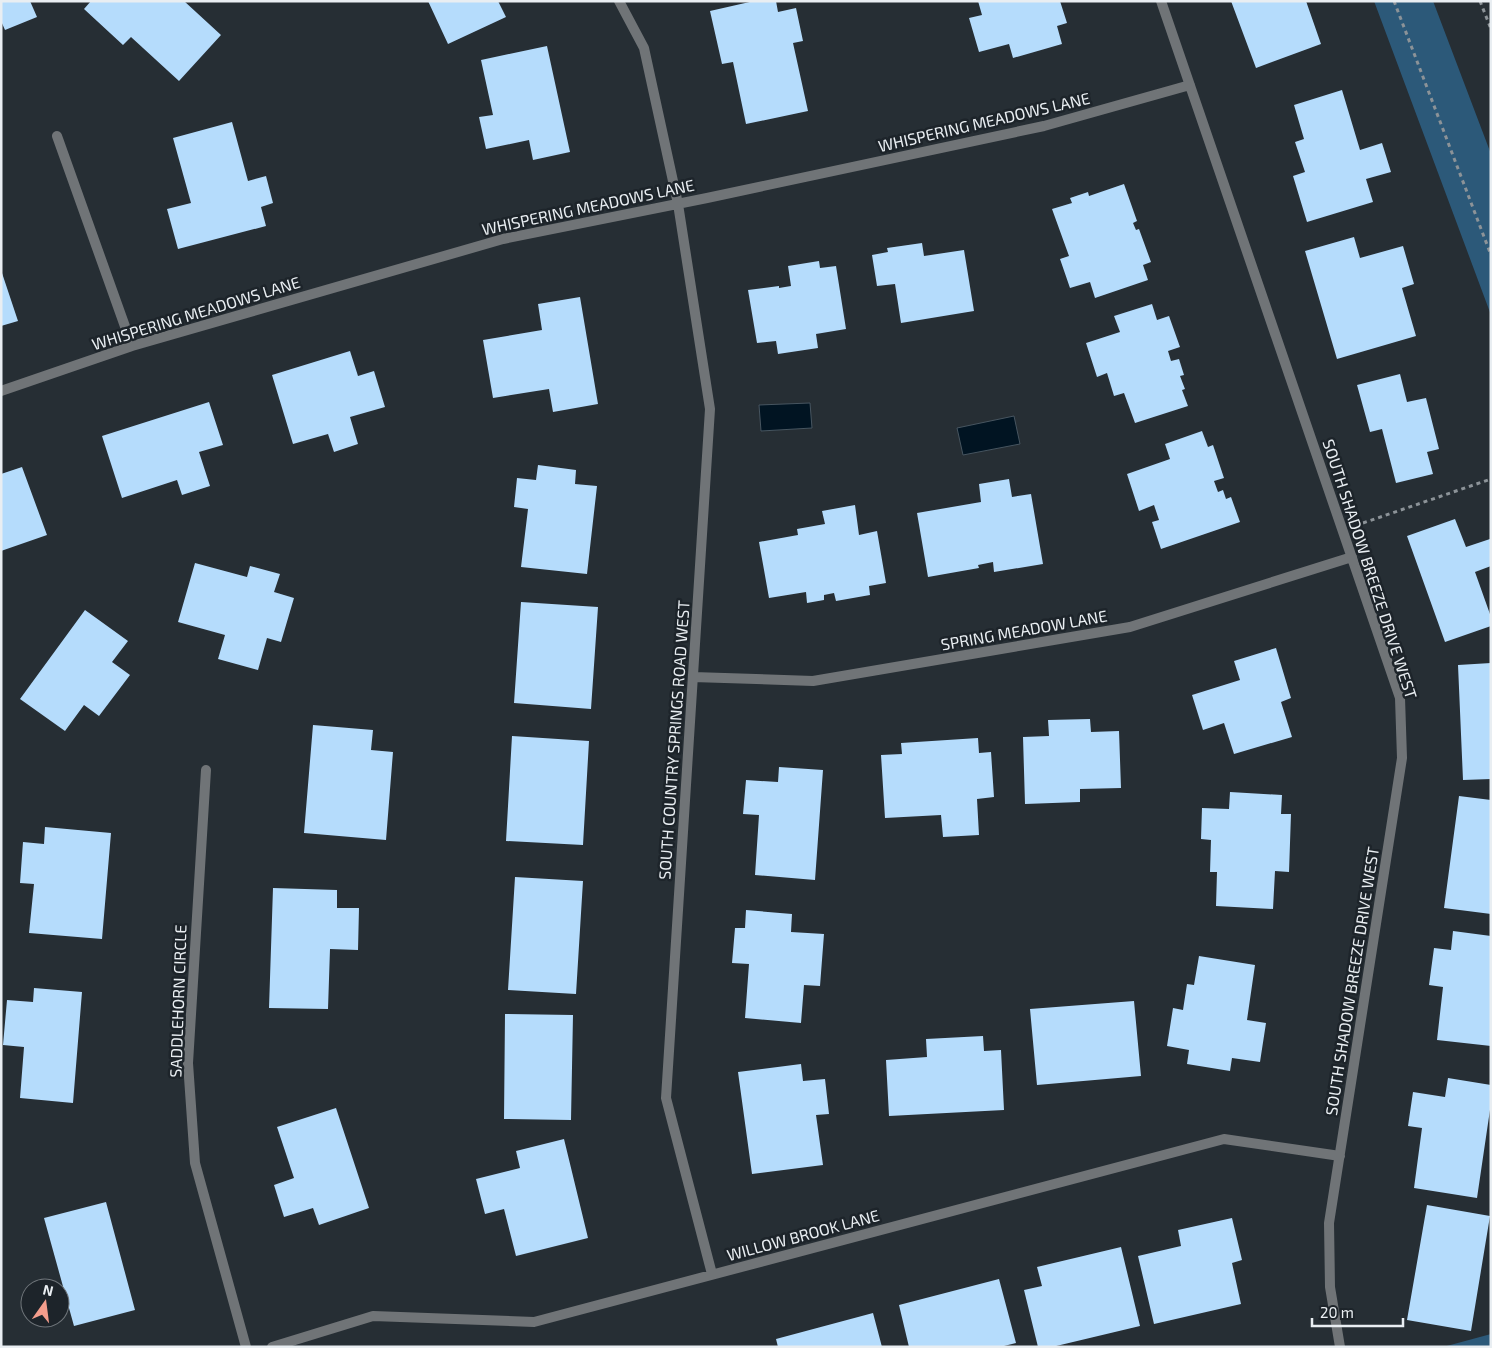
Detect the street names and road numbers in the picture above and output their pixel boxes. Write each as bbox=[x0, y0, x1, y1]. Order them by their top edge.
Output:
street label: WHISPERING MEADOWS LANE bbox=[876, 88, 1092, 155]
street label: WHISPERING MEADOWS LANE bbox=[480, 175, 696, 238]
street label: WHISPERING MEADOWS LANE bbox=[89, 272, 302, 353]
street label: SOUTH SHADOW BREEZE DRIVE WEST bbox=[1319, 437, 1422, 701]
street label: SOUTH COUNTRY SPRINGS ROAD WEST bbox=[654, 600, 693, 880]
street label: SPRING MEADOW LANE bbox=[939, 606, 1109, 653]
street label: SOUTH SHADOW BREEZE DRIVE WEST bbox=[1321, 845, 1382, 1117]
street label: SADDLEHORN CIRCLE bbox=[165, 924, 190, 1078]
street label: WILLOW BROOK LANE bbox=[724, 1205, 881, 1264]

